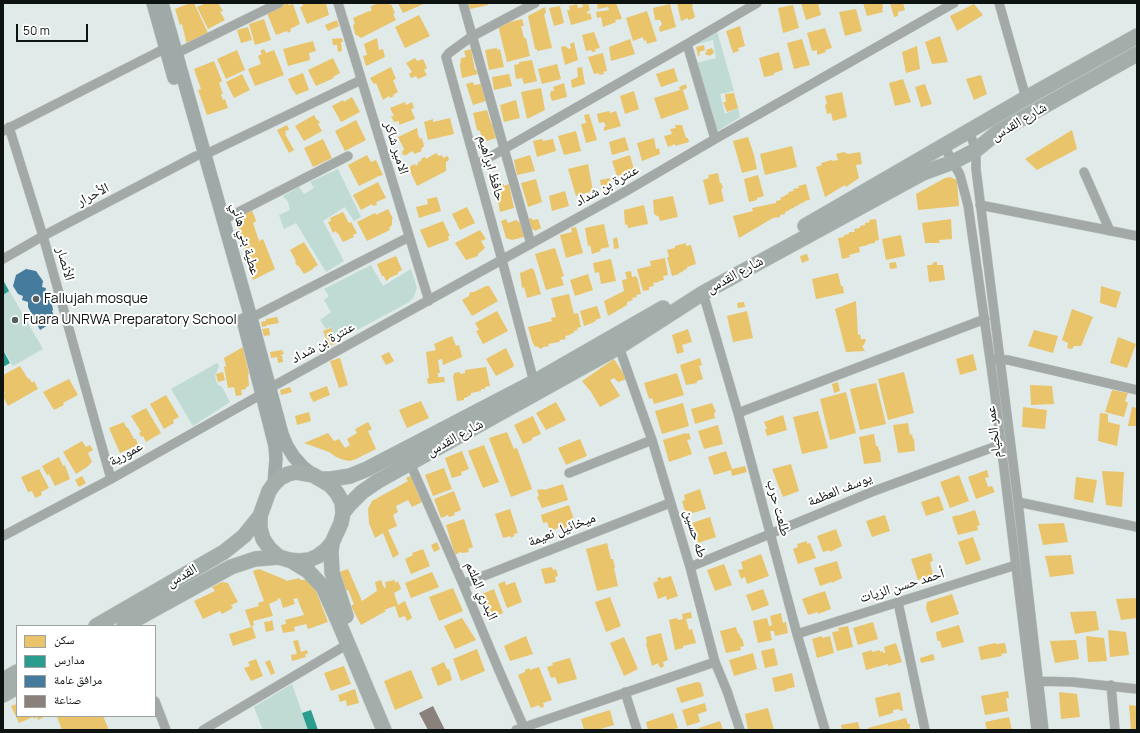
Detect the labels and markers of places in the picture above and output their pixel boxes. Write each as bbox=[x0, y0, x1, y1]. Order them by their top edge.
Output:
place label: Fallujah mosque bbox=[44, 291, 148, 307]
marker: Fallujah mosque bbox=[31, 294, 41, 304]
place label: Fuara UNRWA Preparatory School bbox=[23, 312, 237, 328]
marker: Fuara UNRWA Preparatory School bbox=[10, 315, 20, 325]

